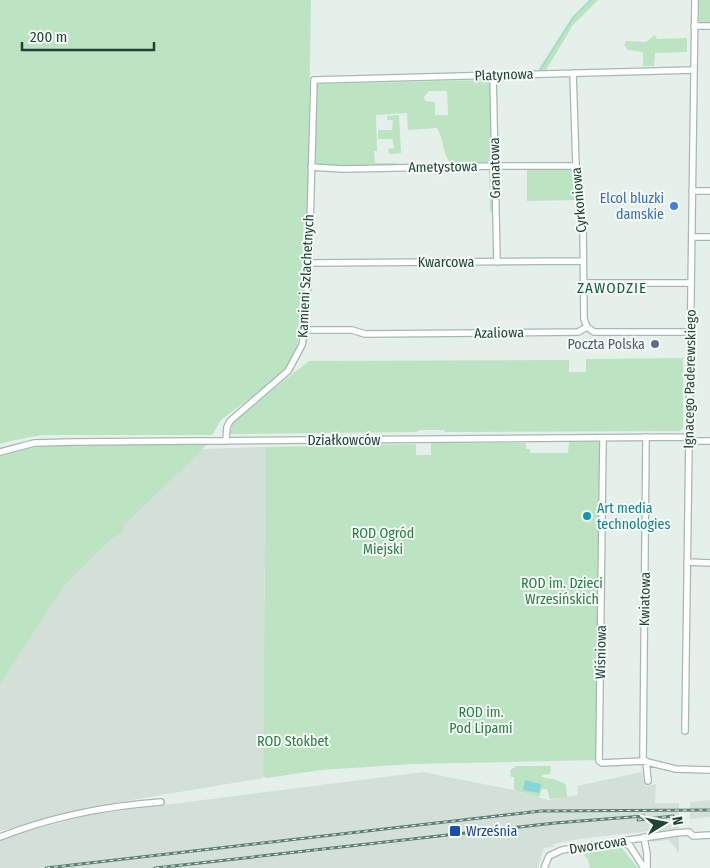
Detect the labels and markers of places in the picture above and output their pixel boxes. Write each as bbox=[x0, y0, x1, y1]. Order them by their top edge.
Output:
place label: Elcol bluzki damskie bbox=[600, 190, 664, 223]
marker: Elcol bluzki damskie bbox=[668, 200, 680, 212]
place label: Poczta Polska bbox=[567, 336, 645, 353]
marker: Poczta Polska bbox=[649, 338, 661, 350]
place label: Art media technologies bbox=[597, 500, 670, 533]
marker: Art media technologies bbox=[581, 510, 593, 522]
place label: Września bbox=[466, 823, 517, 840]
marker: Września bbox=[448, 824, 462, 838]

